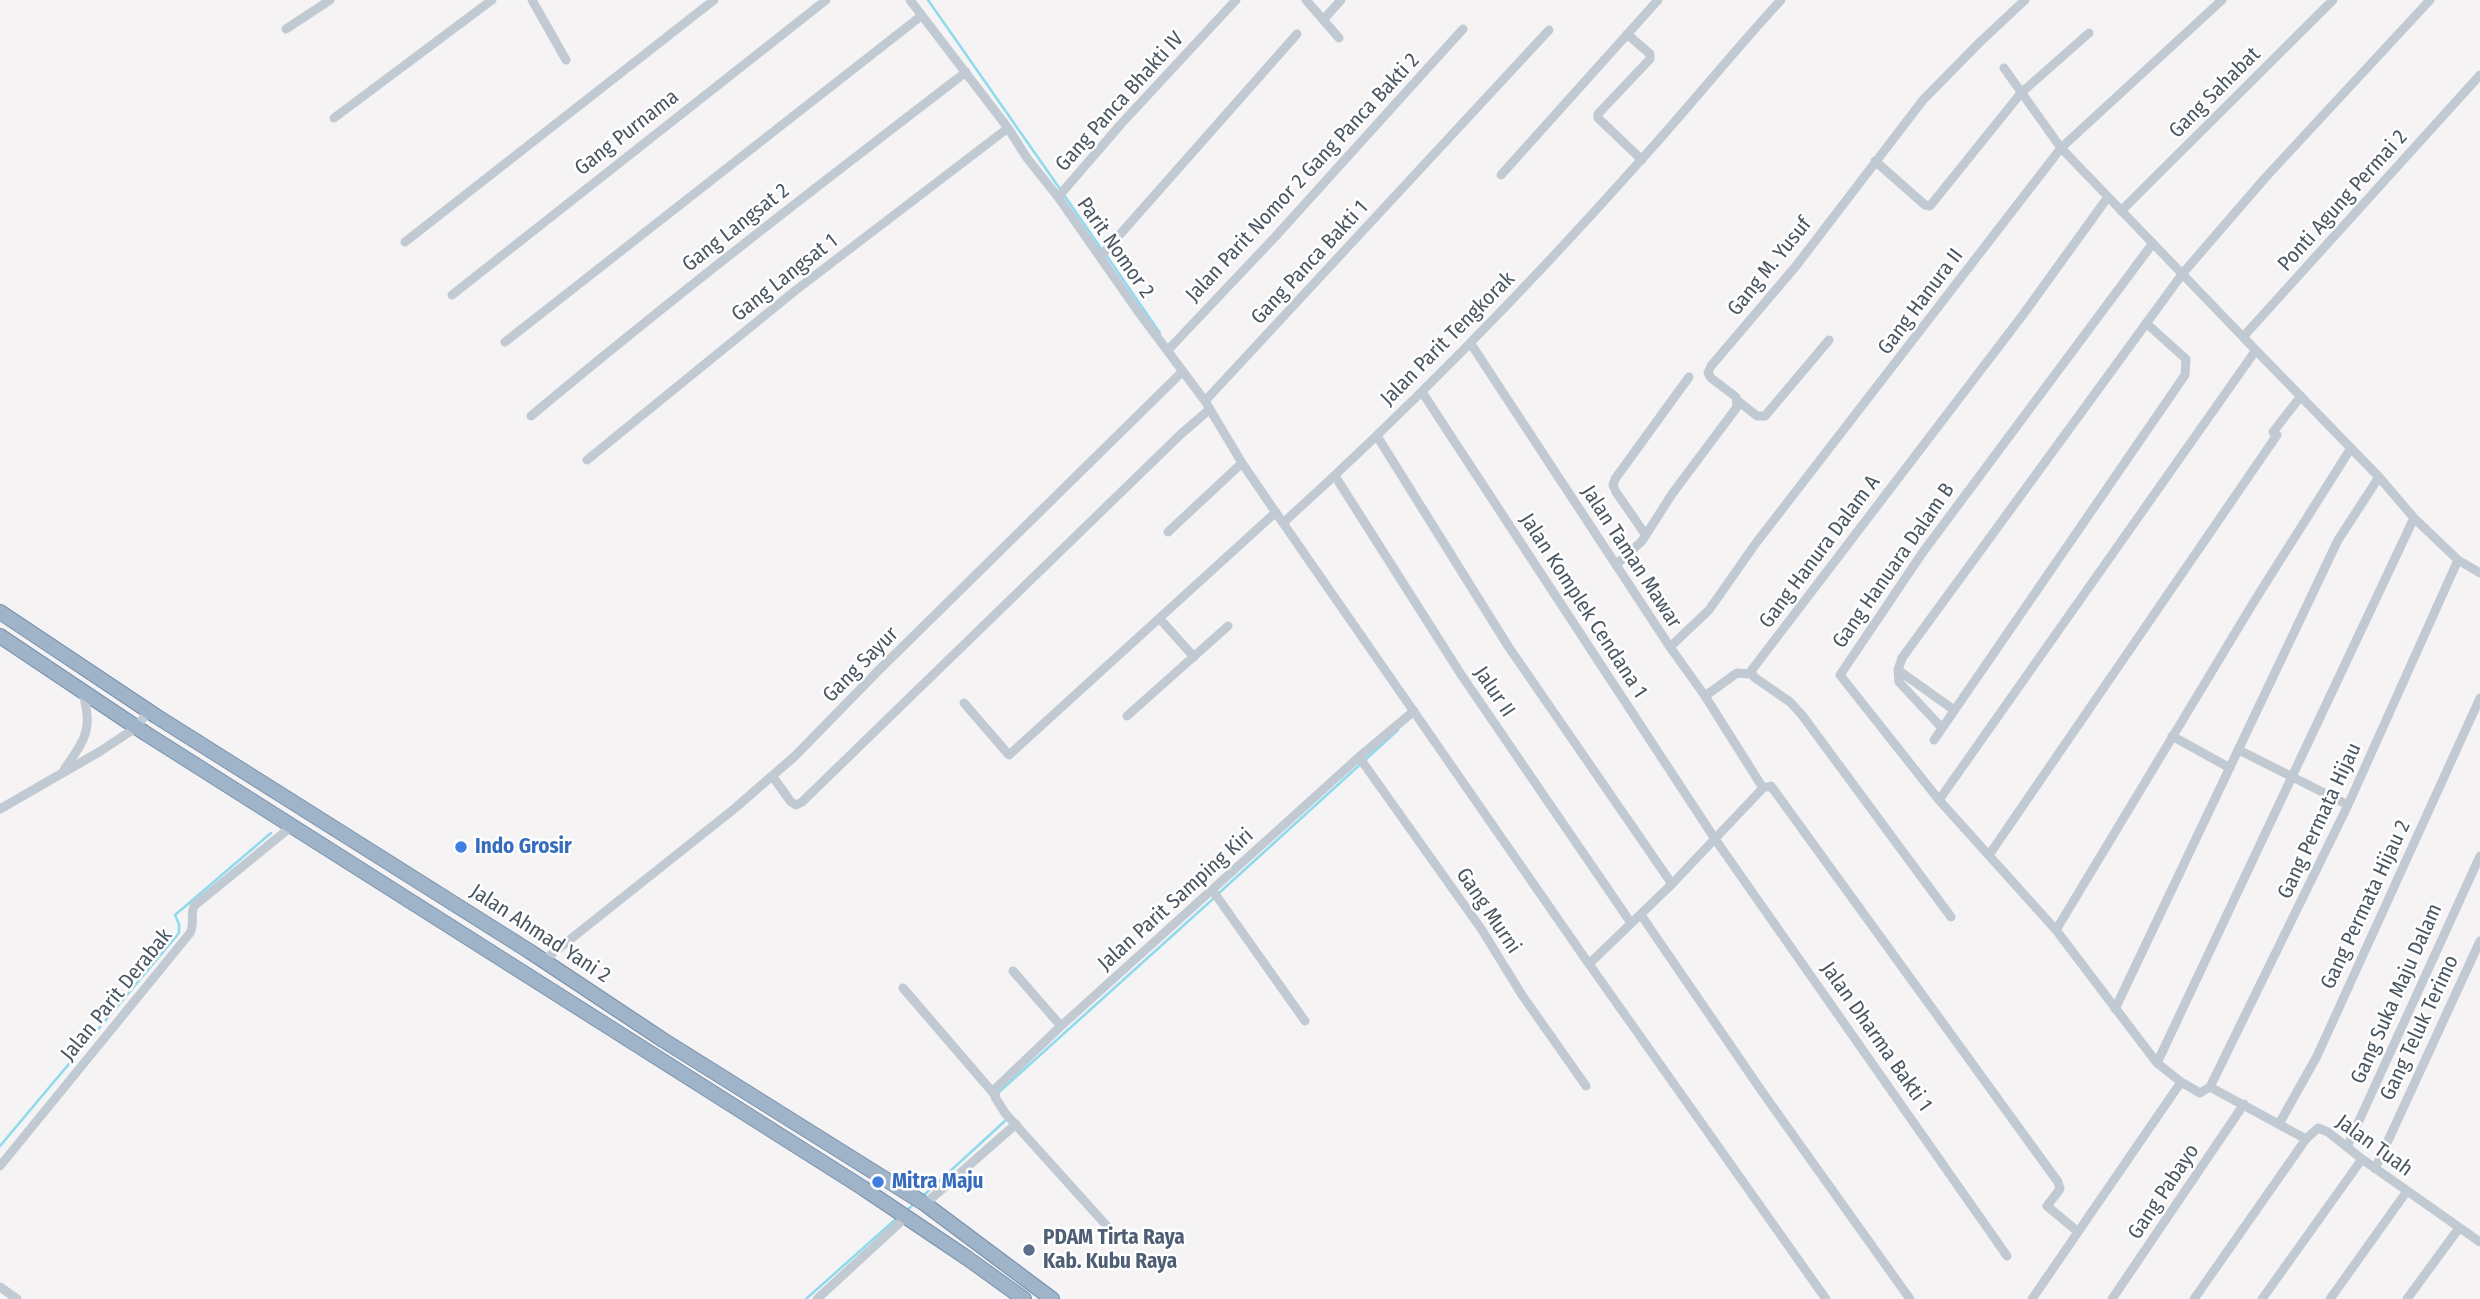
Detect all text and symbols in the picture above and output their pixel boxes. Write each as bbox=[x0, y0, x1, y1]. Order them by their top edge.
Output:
street label: Gang Panca Bhakti IV bbox=[1051, 27, 1189, 177]
street label: Gang Sahabat bbox=[2164, 42, 2266, 144]
street label: Jalan Parit Nomor 2 Gang Panca Bakti 2 bbox=[1181, 48, 1425, 308]
street label: Gang Purnama bbox=[570, 85, 684, 181]
street label: Ponti Agung Permai 2 bbox=[2273, 125, 2413, 277]
street label: Gang Langsat 2 bbox=[678, 178, 794, 278]
street label: Parit Nomor 2 bbox=[1071, 193, 1159, 303]
street label: Gang Panca Bakti 1 bbox=[1246, 196, 1374, 330]
street label: Gang M. Yusuf bbox=[1723, 213, 1817, 321]
street label: Gang Langsat 1 bbox=[727, 229, 843, 327]
street label: Gang Hanura II bbox=[1873, 244, 1969, 360]
street label: Jalan Parit Tengkorak bbox=[1376, 267, 1520, 411]
street label: Gang Hanura Dalam A bbox=[1754, 471, 1886, 633]
street label: Gang Hanuara Dalam B bbox=[1828, 479, 1960, 653]
street label: Jalan Taman Mawar bbox=[1575, 481, 1687, 633]
street label: Jalan Komplek Cendana 1 bbox=[1514, 509, 1652, 703]
street label: Gang Sayur bbox=[818, 622, 904, 708]
street label: Jalur II bbox=[1468, 662, 1520, 722]
street label: Gang Permata Hijau bbox=[2273, 739, 2367, 903]
street label: Gang Permata Hijau 2 bbox=[2316, 817, 2416, 993]
street label: Jalan Parit Samping Kiri bbox=[1093, 824, 1259, 976]
place label: Indo Grosir bbox=[475, 834, 572, 860]
marker: Indo Grosir bbox=[453, 839, 469, 855]
street label: Gang Murni bbox=[1450, 863, 1526, 959]
street label: Jalan Ahmad Yani 2 bbox=[465, 879, 615, 989]
street label: Gang Suka Maju Dalam bbox=[2346, 900, 2448, 1088]
street label: Jalan Parit Derabak bbox=[56, 924, 178, 1066]
street label: Gang Teluk Terimo bbox=[2375, 951, 2465, 1105]
street label: Jalan Dharma Bakti 1 bbox=[1815, 957, 1937, 1117]
street label: Jalan Tuah bbox=[2331, 1110, 2417, 1182]
street label: Gang Pabayo bbox=[2123, 1139, 2205, 1245]
place label: Mitra Maju bbox=[892, 1169, 984, 1195]
marker: Mitra Maju bbox=[870, 1174, 886, 1190]
place label: PDAM Tirta Raya Kab. Kubu Raya bbox=[1043, 1225, 1185, 1275]
marker: PDAM Tirta Raya Kab. Kubu Raya bbox=[1021, 1242, 1037, 1258]

